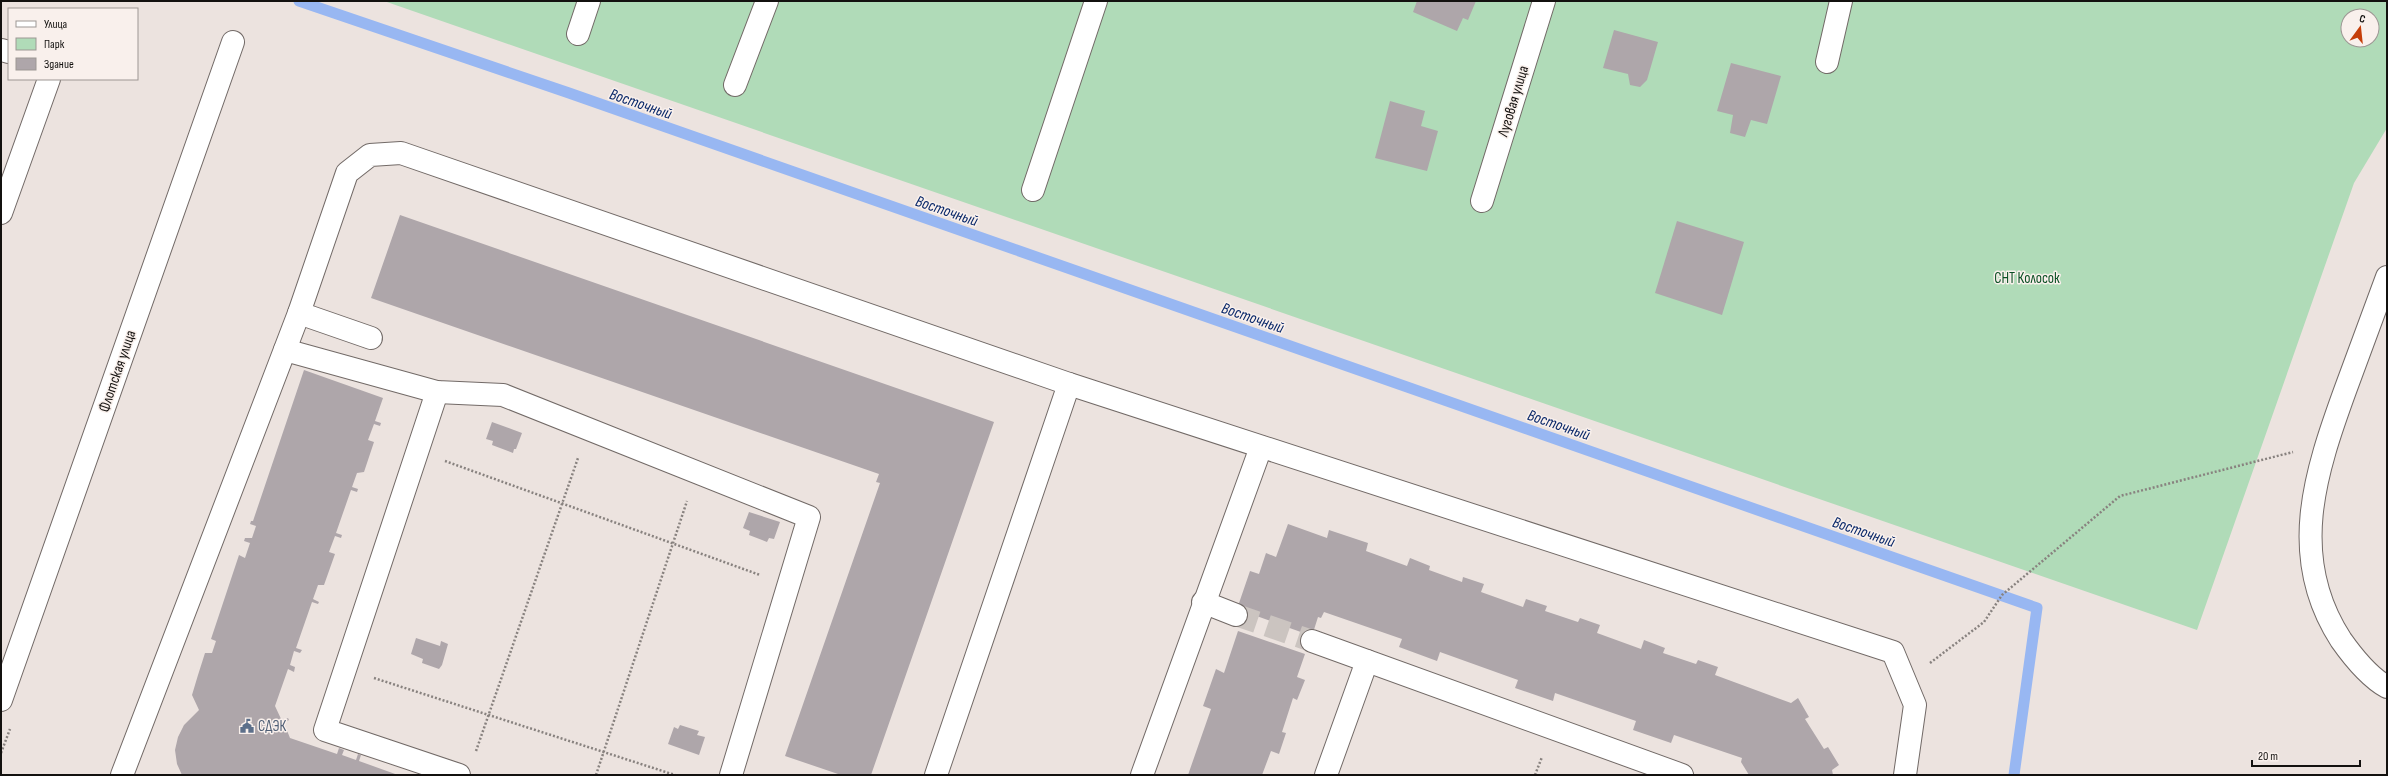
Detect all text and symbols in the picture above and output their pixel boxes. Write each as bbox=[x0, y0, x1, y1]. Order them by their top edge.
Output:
legend bbox=[8, 8, 138, 80]
north arrow bbox=[2340, 8, 2380, 48]
text: С bbox=[2358, 12, 2367, 26]
text: Улица bbox=[44, 17, 68, 32]
text: Парк bbox=[44, 37, 65, 52]
text: Здание bbox=[44, 57, 74, 72]
street label: Луговая улица bbox=[1493, 63, 1533, 140]
water label: Восточный bbox=[607, 85, 675, 124]
water label: Восточный bbox=[913, 192, 981, 231]
park label: СНТ Колосок bbox=[1994, 269, 2060, 288]
water label: Восточный bbox=[1219, 299, 1287, 338]
street label: Флотская улица bbox=[95, 327, 140, 415]
water label: Восточный bbox=[1525, 406, 1593, 445]
water label: Восточный bbox=[1830, 513, 1898, 552]
place label: СДЭК bbox=[258, 717, 286, 736]
public building icon: СДЭК bbox=[239, 718, 255, 734]
scale bar bbox=[2252, 742, 2360, 768]
text: 20 m bbox=[2258, 749, 2278, 764]

